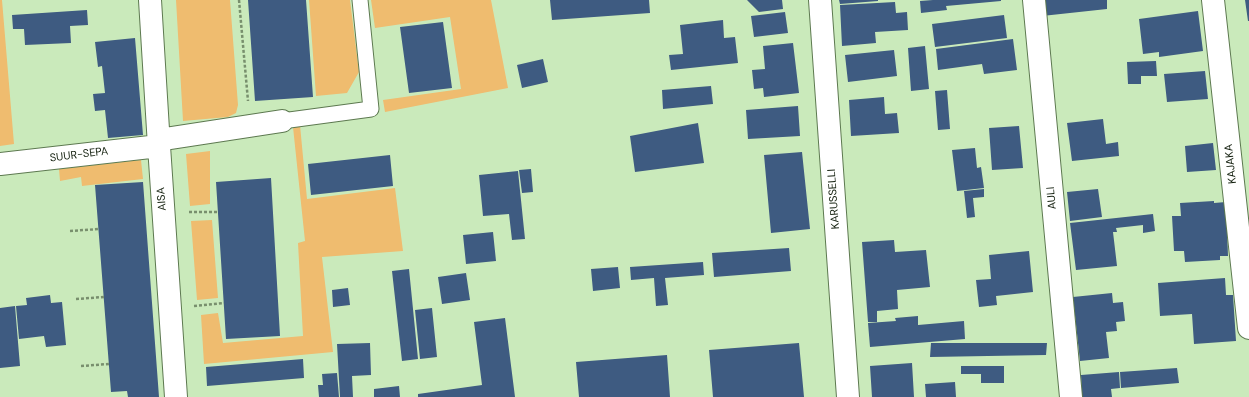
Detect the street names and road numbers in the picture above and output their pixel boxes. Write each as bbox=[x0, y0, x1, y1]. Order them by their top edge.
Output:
street label: KAJAKA bbox=[1222, 143, 1240, 185]
street label: SUUR-SEPA bbox=[49, 145, 109, 165]
street label: KARUSSELLI bbox=[825, 168, 843, 230]
street label: AULI bbox=[1044, 186, 1060, 210]
street label: AISA bbox=[155, 187, 169, 211]

